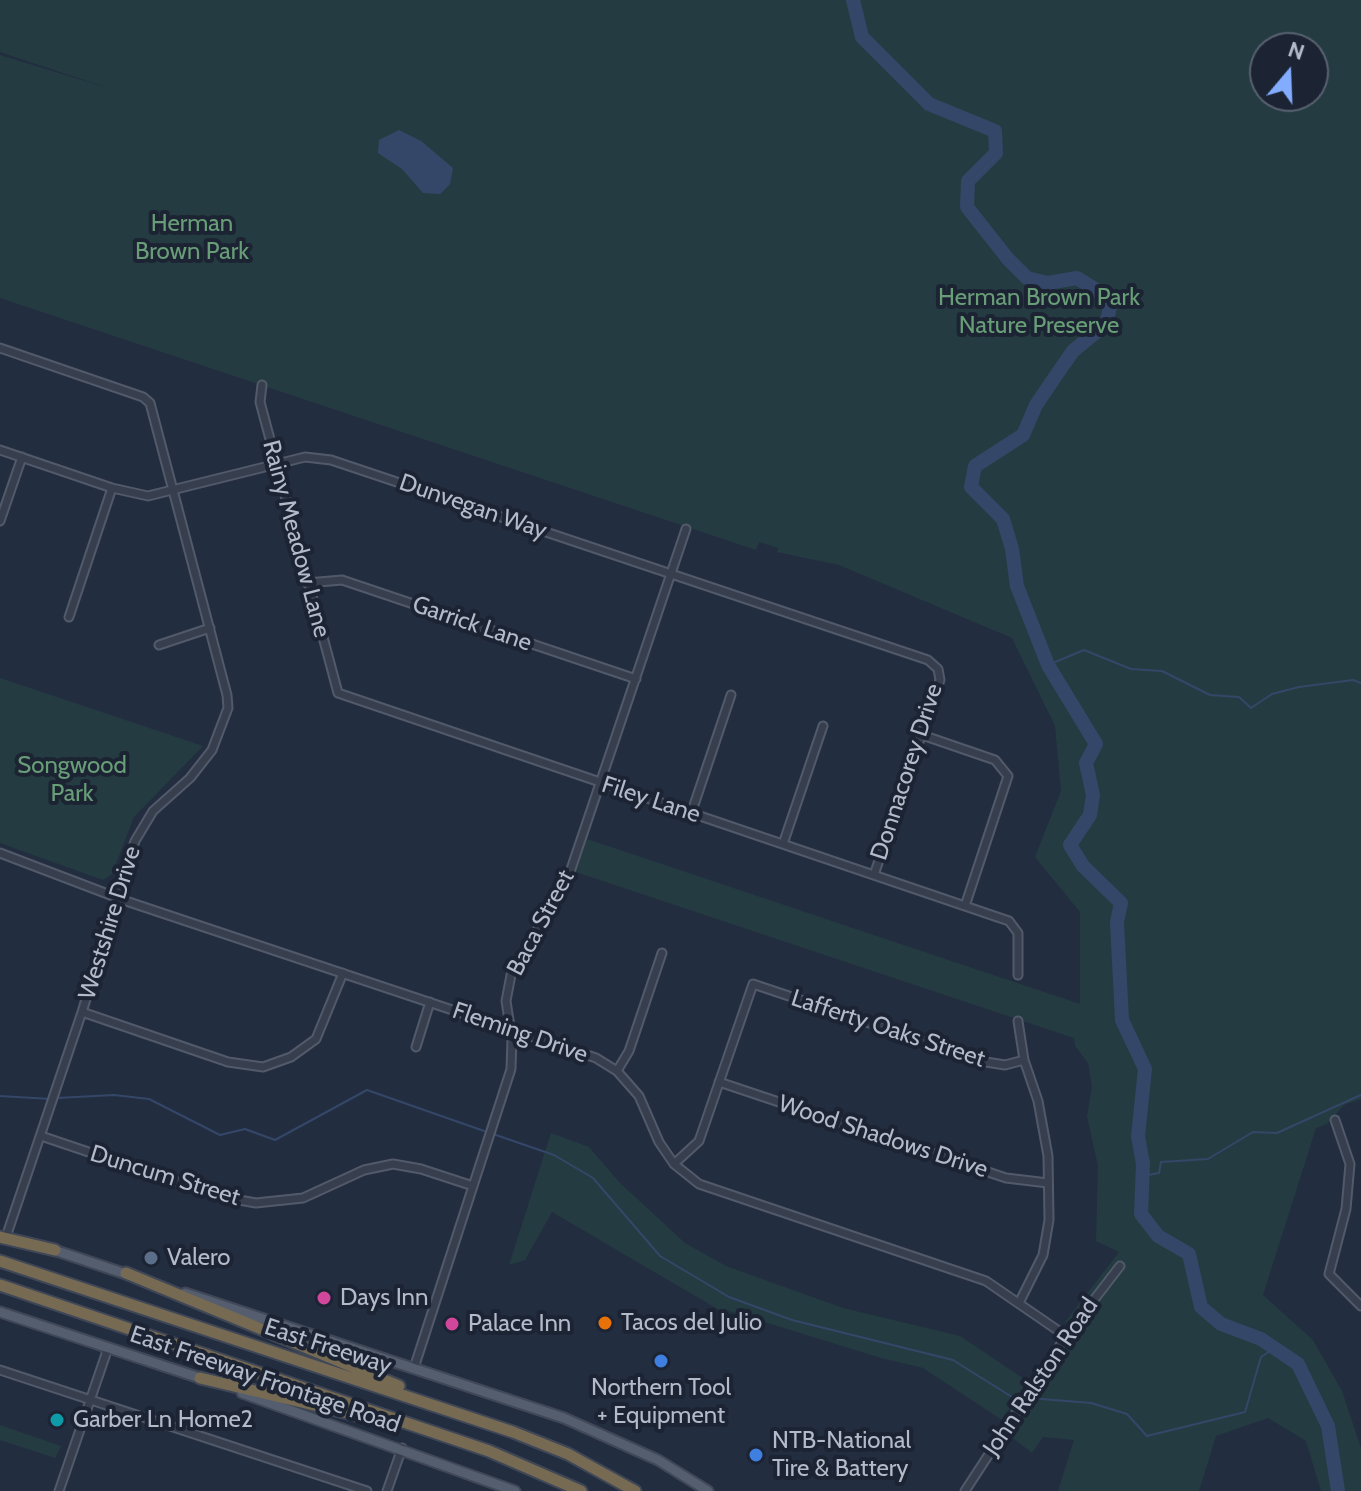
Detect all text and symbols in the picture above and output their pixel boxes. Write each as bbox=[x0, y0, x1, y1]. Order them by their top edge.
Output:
north arrow bbox=[1249, 32, 1329, 112]
text: N bbox=[1285, 35, 1308, 66]
park label: Herman Brown Park bbox=[135, 210, 249, 266]
park label: Herman Brown Park Nature Preserve bbox=[938, 284, 1140, 340]
street label: Rainy Meadow Lane bbox=[256, 437, 336, 641]
street label: Dunvegan Way bbox=[395, 468, 551, 546]
street label: Garrick Lane bbox=[409, 590, 535, 658]
street label: Donnacorey Drive bbox=[865, 680, 949, 864]
park label: Songwood Park bbox=[17, 752, 127, 808]
street label: Filey Lane bbox=[598, 771, 704, 829]
street label: Westshire Drive bbox=[73, 843, 147, 1003]
street label: Baca Street bbox=[501, 865, 581, 981]
street label: Lafferty Oaks Street bbox=[787, 984, 989, 1074]
street label: Fleming Drive bbox=[449, 996, 591, 1070]
street label: Wood Shadows Drive bbox=[775, 1090, 991, 1184]
street label: Duncum Street bbox=[87, 1140, 243, 1212]
place label: Valero bbox=[167, 1244, 231, 1272]
marker: Valero bbox=[142, 1249, 160, 1267]
place label: Days Inn bbox=[340, 1284, 428, 1312]
marker: Days Inn bbox=[315, 1289, 333, 1307]
street label: John Ralston Road bbox=[978, 1293, 1104, 1461]
place label: Tacos del Julio bbox=[621, 1309, 762, 1337]
place label: Palace Inn bbox=[468, 1310, 571, 1338]
street label: East Freeway bbox=[261, 1313, 395, 1381]
marker: Tacos del Julio bbox=[596, 1314, 614, 1332]
marker: Palace Inn bbox=[443, 1315, 461, 1333]
street label: East Freeway Frontage Road bbox=[126, 1320, 404, 1440]
marker: Northern Tool + Equipment bbox=[652, 1352, 670, 1370]
place label: Northern Tool + Equipment bbox=[591, 1374, 731, 1430]
place label: Garber Ln Home2 bbox=[73, 1406, 253, 1434]
marker: Garber Ln Home2 bbox=[48, 1411, 66, 1429]
place label: NTB-National Tire & Battery bbox=[772, 1427, 911, 1483]
marker: NTB-National Tire & Battery bbox=[747, 1446, 765, 1464]

